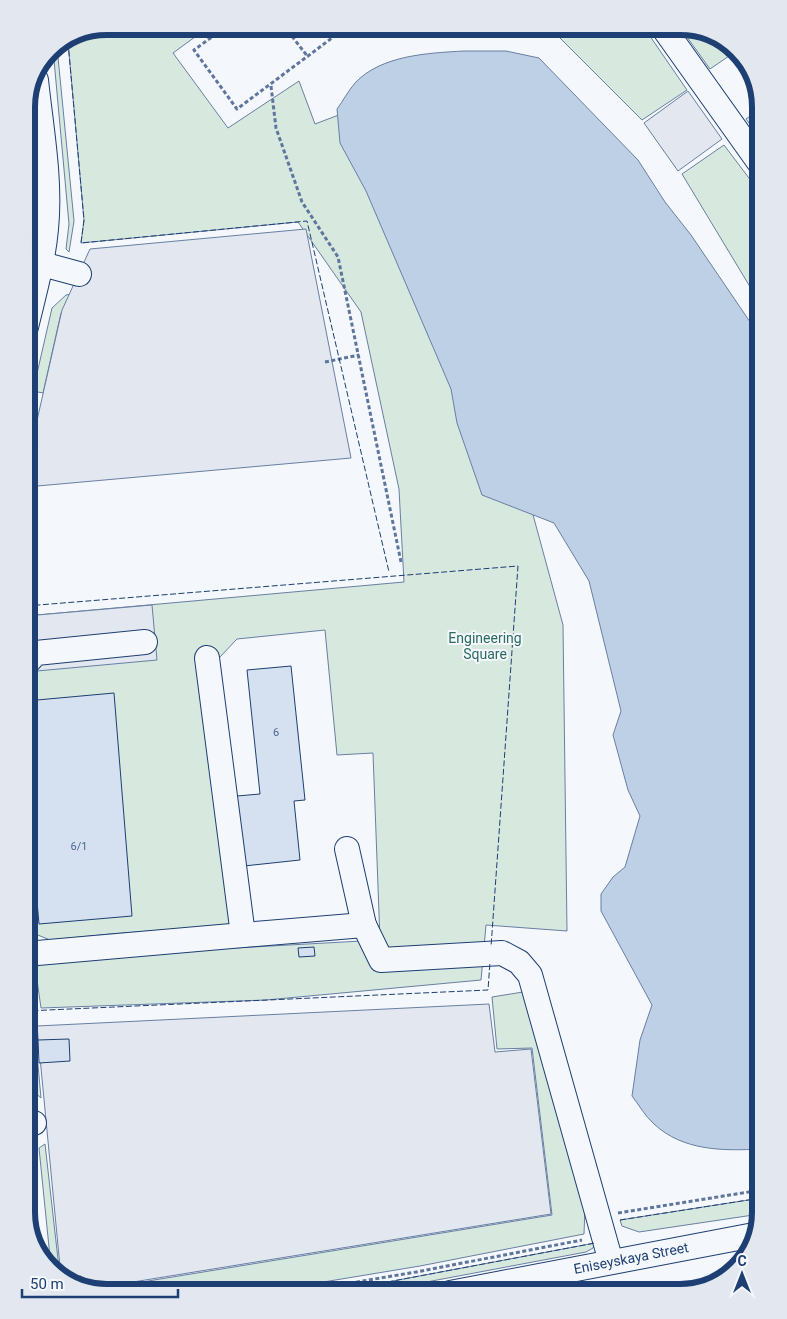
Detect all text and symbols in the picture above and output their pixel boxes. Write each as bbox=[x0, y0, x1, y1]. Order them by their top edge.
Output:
park label: Engineering Square bbox=[448, 630, 522, 662]
house number: 6 bbox=[273, 726, 279, 739]
house number: 6/1 bbox=[71, 840, 87, 853]
street label: Eniseyskaya Street bbox=[572, 1239, 690, 1277]
north arrow bbox=[717, 1249, 767, 1299]
text: С bbox=[737, 1253, 747, 1269]
scale bar bbox=[22, 1266, 179, 1298]
text: 50 m bbox=[30, 1275, 64, 1293]

